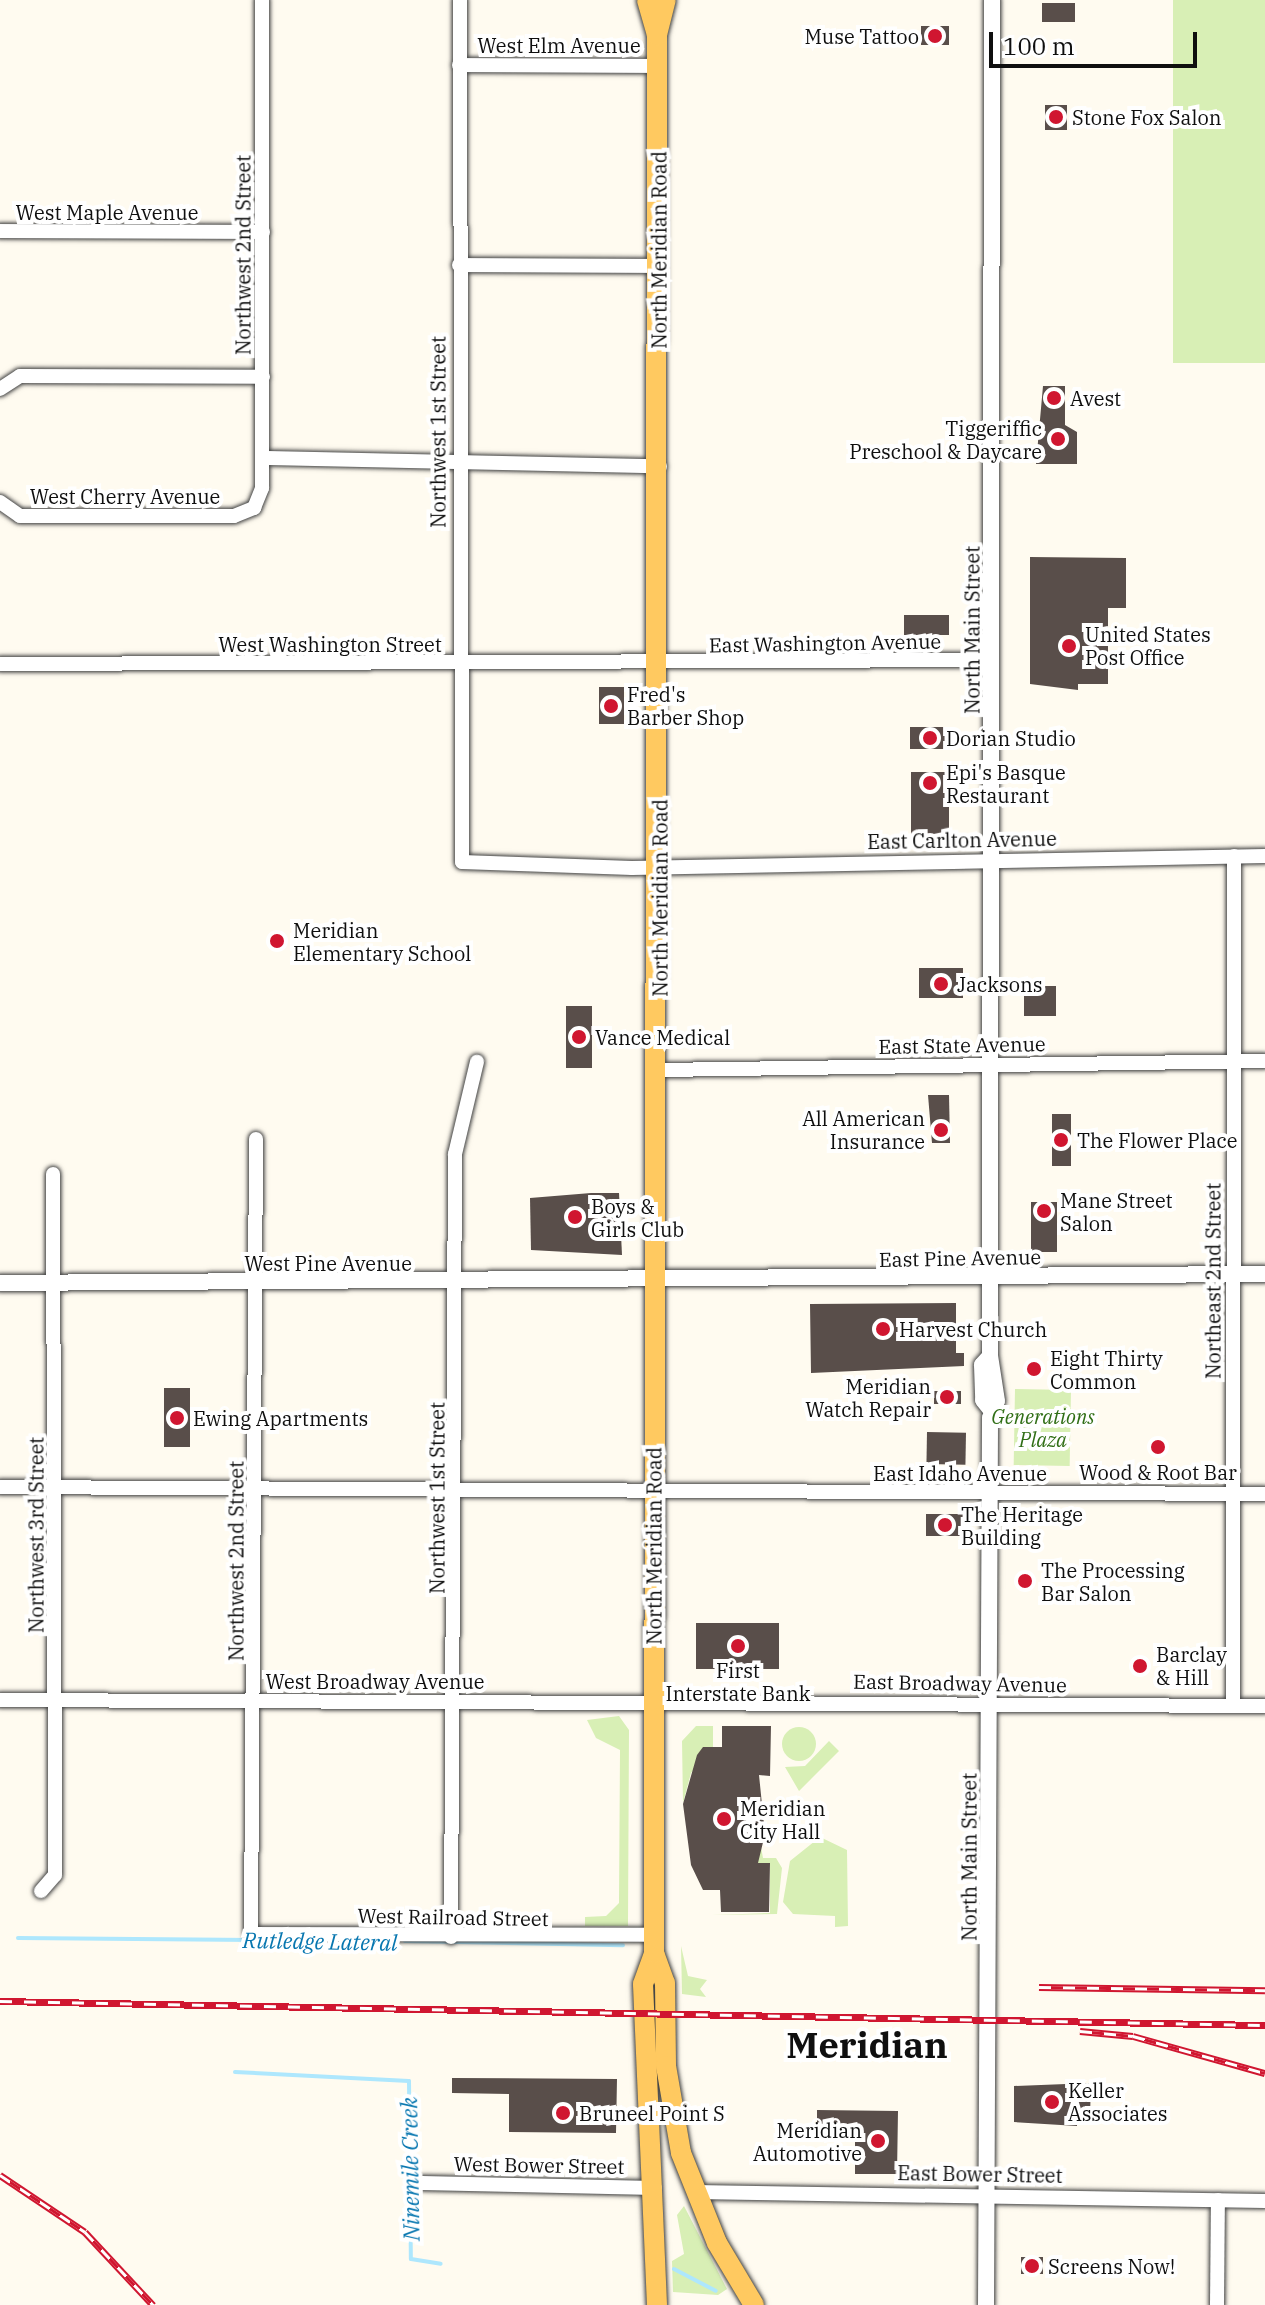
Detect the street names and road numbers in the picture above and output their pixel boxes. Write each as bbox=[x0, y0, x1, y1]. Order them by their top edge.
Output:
street label: West Elm Avenue bbox=[477, 33, 641, 57]
street label: North Meridian Road bbox=[647, 151, 671, 349]
street label: Northwest 2nd Street bbox=[231, 155, 255, 355]
street label: West Maple Avenue bbox=[16, 200, 198, 224]
street label: Northwest 1st Street bbox=[426, 336, 450, 528]
street label: West Cherry Avenue bbox=[30, 484, 220, 508]
street label: North Main Street bbox=[960, 546, 984, 714]
street label: East Washington Avenue bbox=[709, 629, 941, 657]
street label: West Washington Street bbox=[218, 632, 442, 656]
street label: North Meridian Road bbox=[648, 799, 672, 997]
street label: East Carlton Avenue bbox=[867, 826, 1057, 854]
street label: East State Avenue bbox=[878, 1032, 1046, 1058]
street label: Northeast 2nd Street bbox=[1201, 1183, 1225, 1379]
street label: East Pine Avenue bbox=[879, 1245, 1041, 1271]
street label: West Pine Avenue bbox=[244, 1251, 412, 1275]
street label: Northwest 1st Street bbox=[425, 1402, 449, 1594]
street label: Northwest 3rd Street bbox=[24, 1437, 48, 1633]
street label: North Meridian Road bbox=[642, 1447, 666, 1645]
street label: Northwest 2nd Street bbox=[224, 1461, 248, 1661]
street label: East Idaho Avenue bbox=[873, 1461, 1047, 1485]
street label: West Broadway Avenue bbox=[265, 1669, 485, 1693]
street label: East Broadway Avenue bbox=[853, 1669, 1067, 1697]
street label: North Main Street bbox=[957, 1773, 981, 1941]
street label: West Railroad Street bbox=[357, 1903, 549, 1931]
street label: West Bower Street bbox=[453, 2152, 625, 2178]
street label: East Bower Street bbox=[897, 2161, 1063, 2187]

